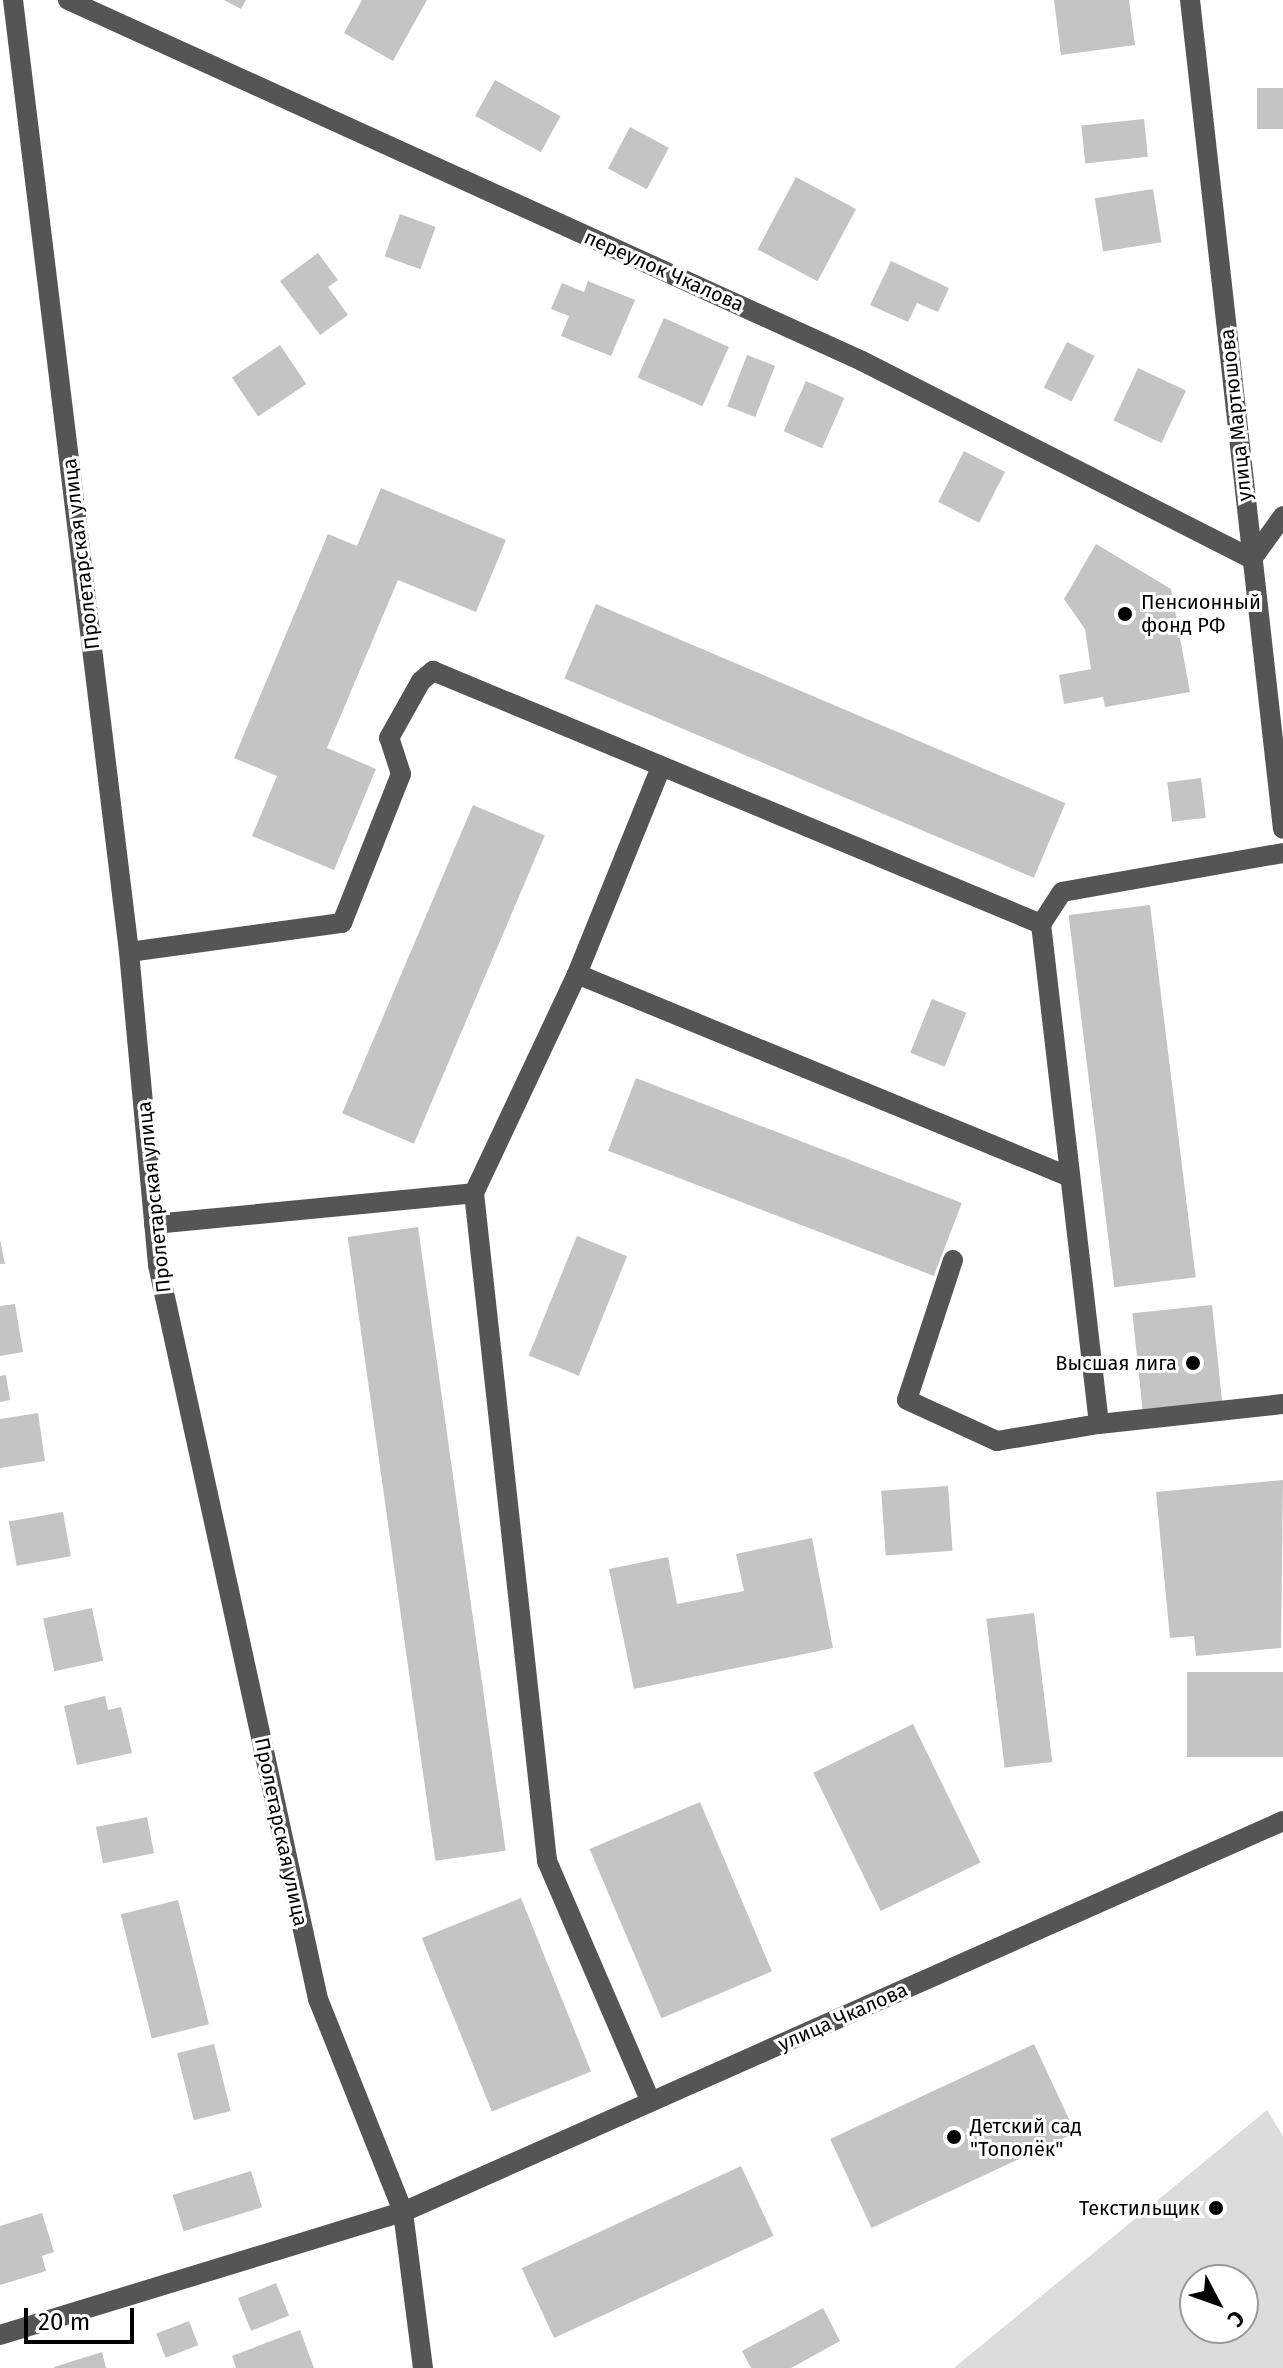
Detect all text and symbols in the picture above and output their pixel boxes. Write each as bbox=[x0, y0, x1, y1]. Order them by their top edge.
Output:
street label: переулок Чкалова bbox=[580, 225, 748, 317]
street label: улица Мартюшова bbox=[1215, 328, 1257, 502]
street label: Пролетарская улица bbox=[57, 457, 105, 651]
place label: Пенсионный фонд РФ bbox=[1141, 590, 1261, 637]
marker: Пенсионный фонд РФ bbox=[1116, 605, 1134, 623]
street label: Пролетарская улица bbox=[132, 1100, 176, 1294]
place label: Высшая лига bbox=[1055, 1351, 1177, 1375]
marker: Высшая лига bbox=[1184, 1354, 1202, 1372]
street label: Пролетарская улица bbox=[249, 1735, 313, 1929]
street label: улица Чкалова bbox=[774, 1978, 912, 2056]
place label: Детский сад "Тополёк" bbox=[970, 2114, 1082, 2161]
marker: Детский сад "Тополёк" bbox=[945, 2128, 963, 2146]
place label: Текстильщик bbox=[1079, 2196, 1200, 2220]
marker: Текстильщик bbox=[1207, 2199, 1225, 2217]
north arrow bbox=[1179, 2264, 1259, 2344]
scale bar bbox=[28, 2292, 138, 2342]
text: С bbox=[1222, 2305, 1250, 2332]
text: 20 m bbox=[38, 2308, 90, 2336]

